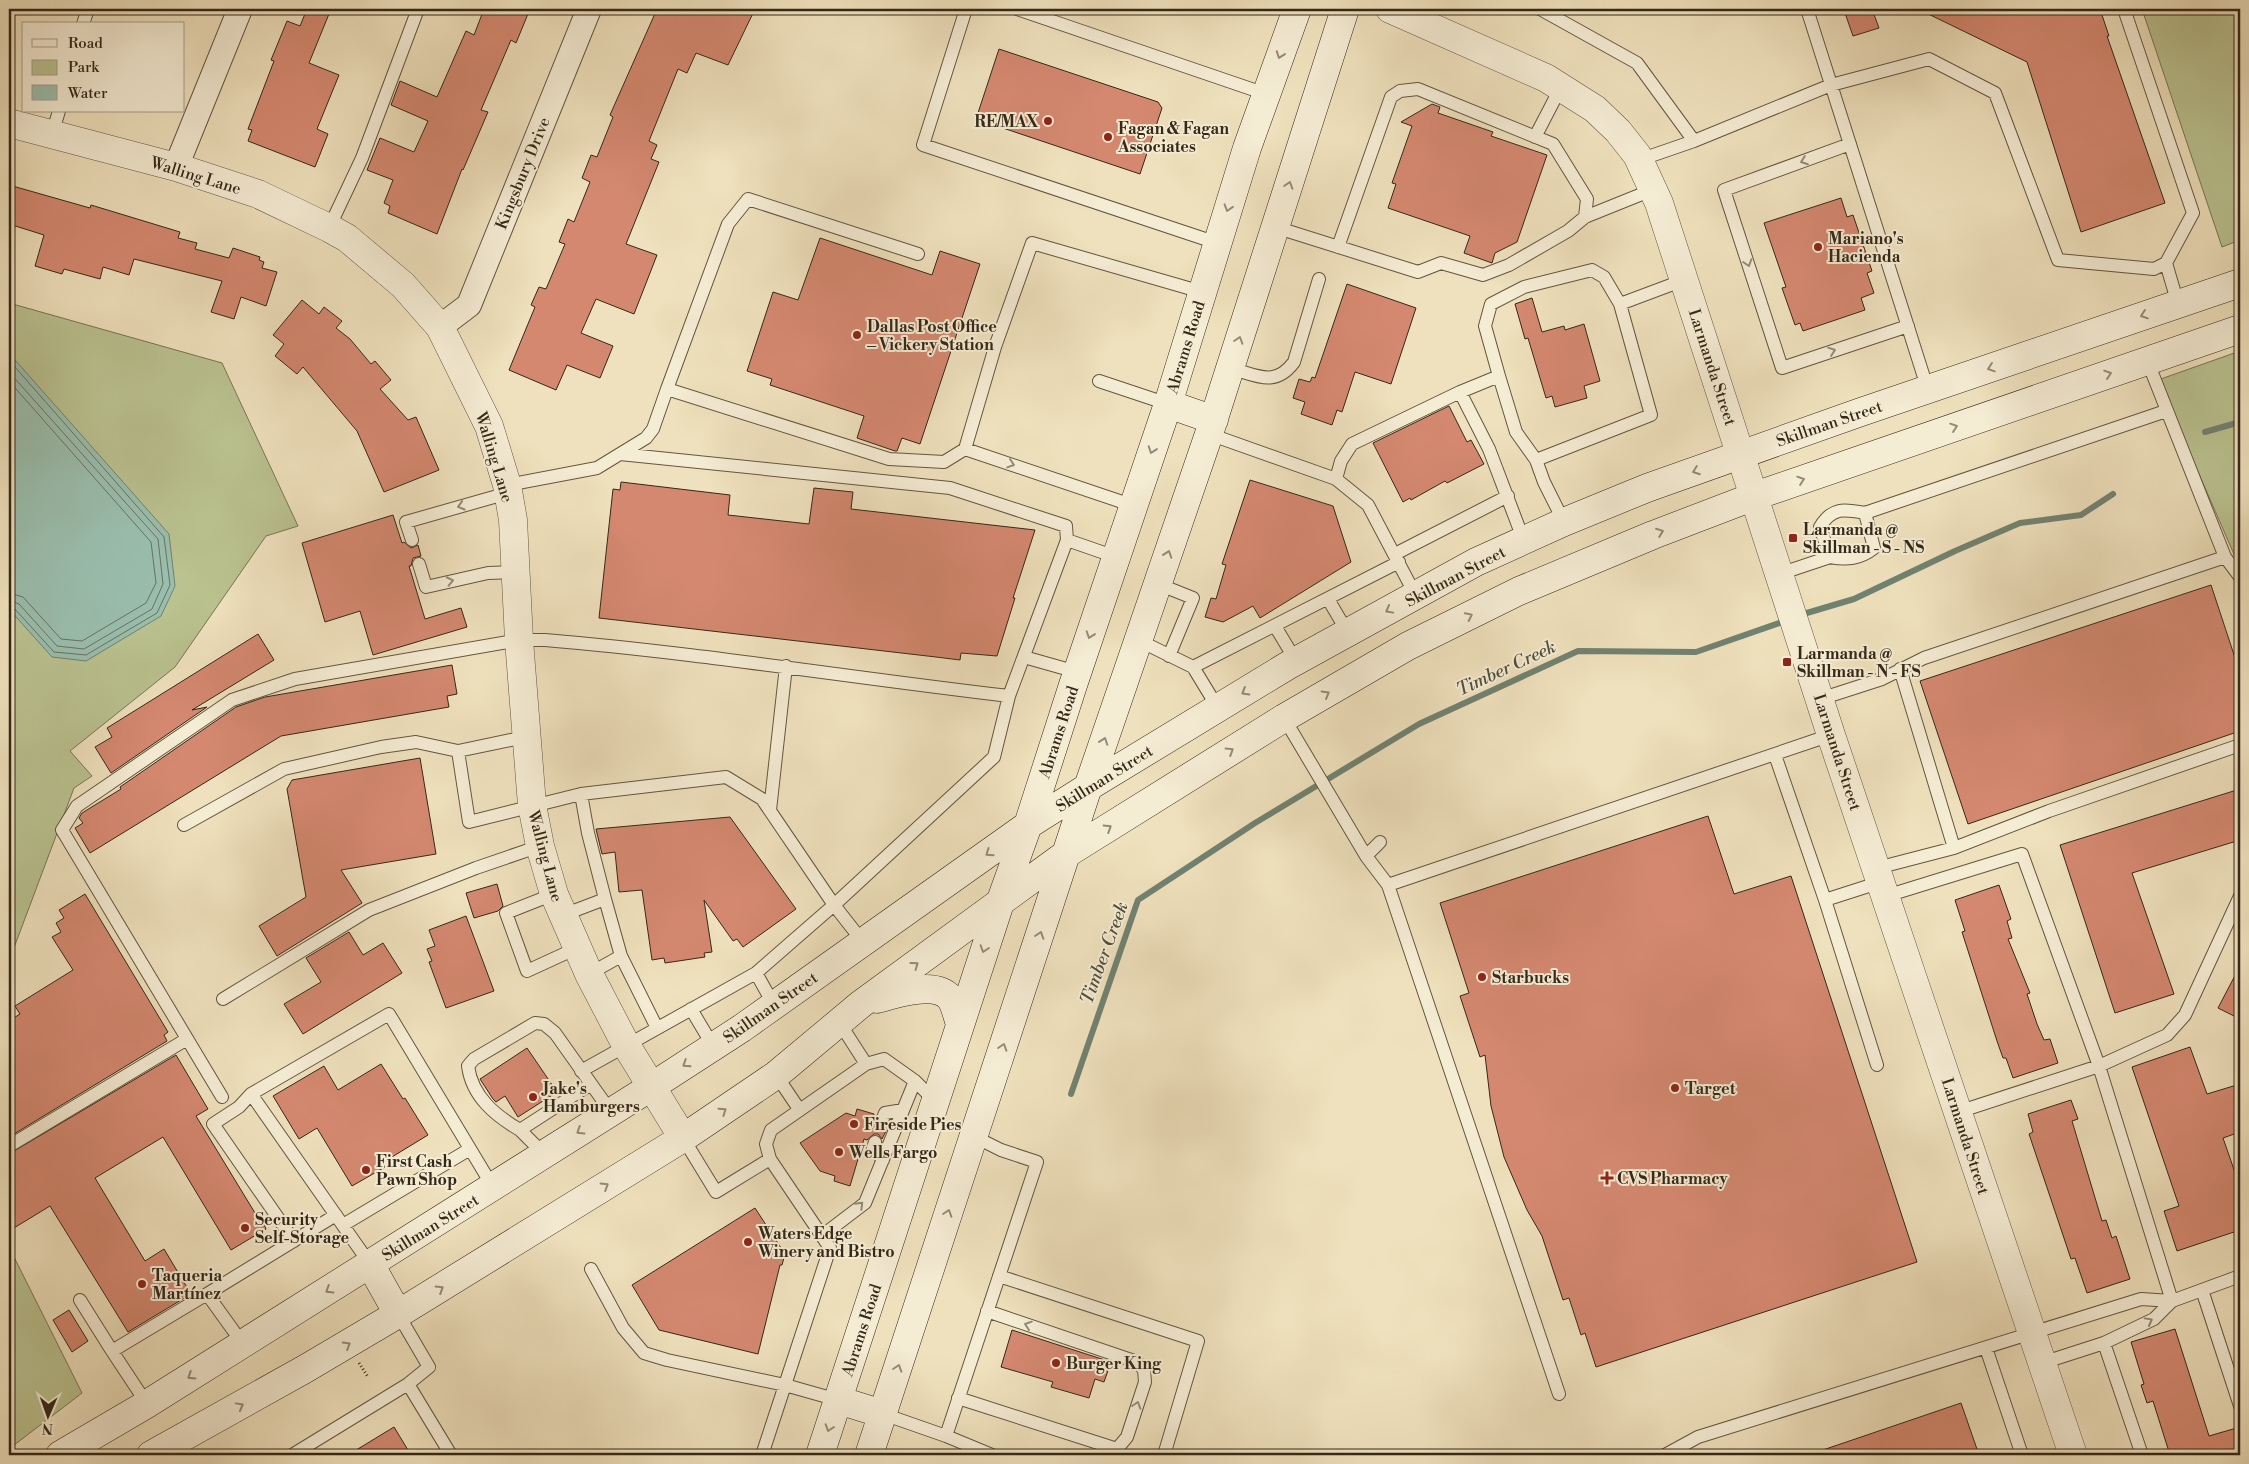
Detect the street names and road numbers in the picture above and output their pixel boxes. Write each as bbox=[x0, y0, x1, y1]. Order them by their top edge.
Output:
street label: Kingsbury Drive bbox=[491, 114, 555, 232]
street label: Walling Lane bbox=[147, 152, 243, 199]
street label: Abrams Road bbox=[1162, 298, 1210, 397]
street label: Larmanda Street bbox=[1684, 306, 1740, 428]
street label: Skillman Street bbox=[1774, 396, 1885, 451]
street label: Walling Lane bbox=[470, 409, 517, 505]
street label: Skillman Street bbox=[1402, 542, 1509, 612]
street label: Abrams Road bbox=[1034, 683, 1083, 782]
street label: Larmanda Street bbox=[1809, 691, 1865, 813]
street label: Skillman Street bbox=[1052, 741, 1157, 817]
street label: Walling Lane bbox=[523, 807, 567, 904]
street label: Skillman Street bbox=[719, 968, 822, 1048]
street label: Larmanda Street bbox=[1937, 1075, 1993, 1197]
street label: Skillman Street bbox=[378, 1190, 483, 1266]
street label: Abrams Road bbox=[837, 1281, 886, 1380]

